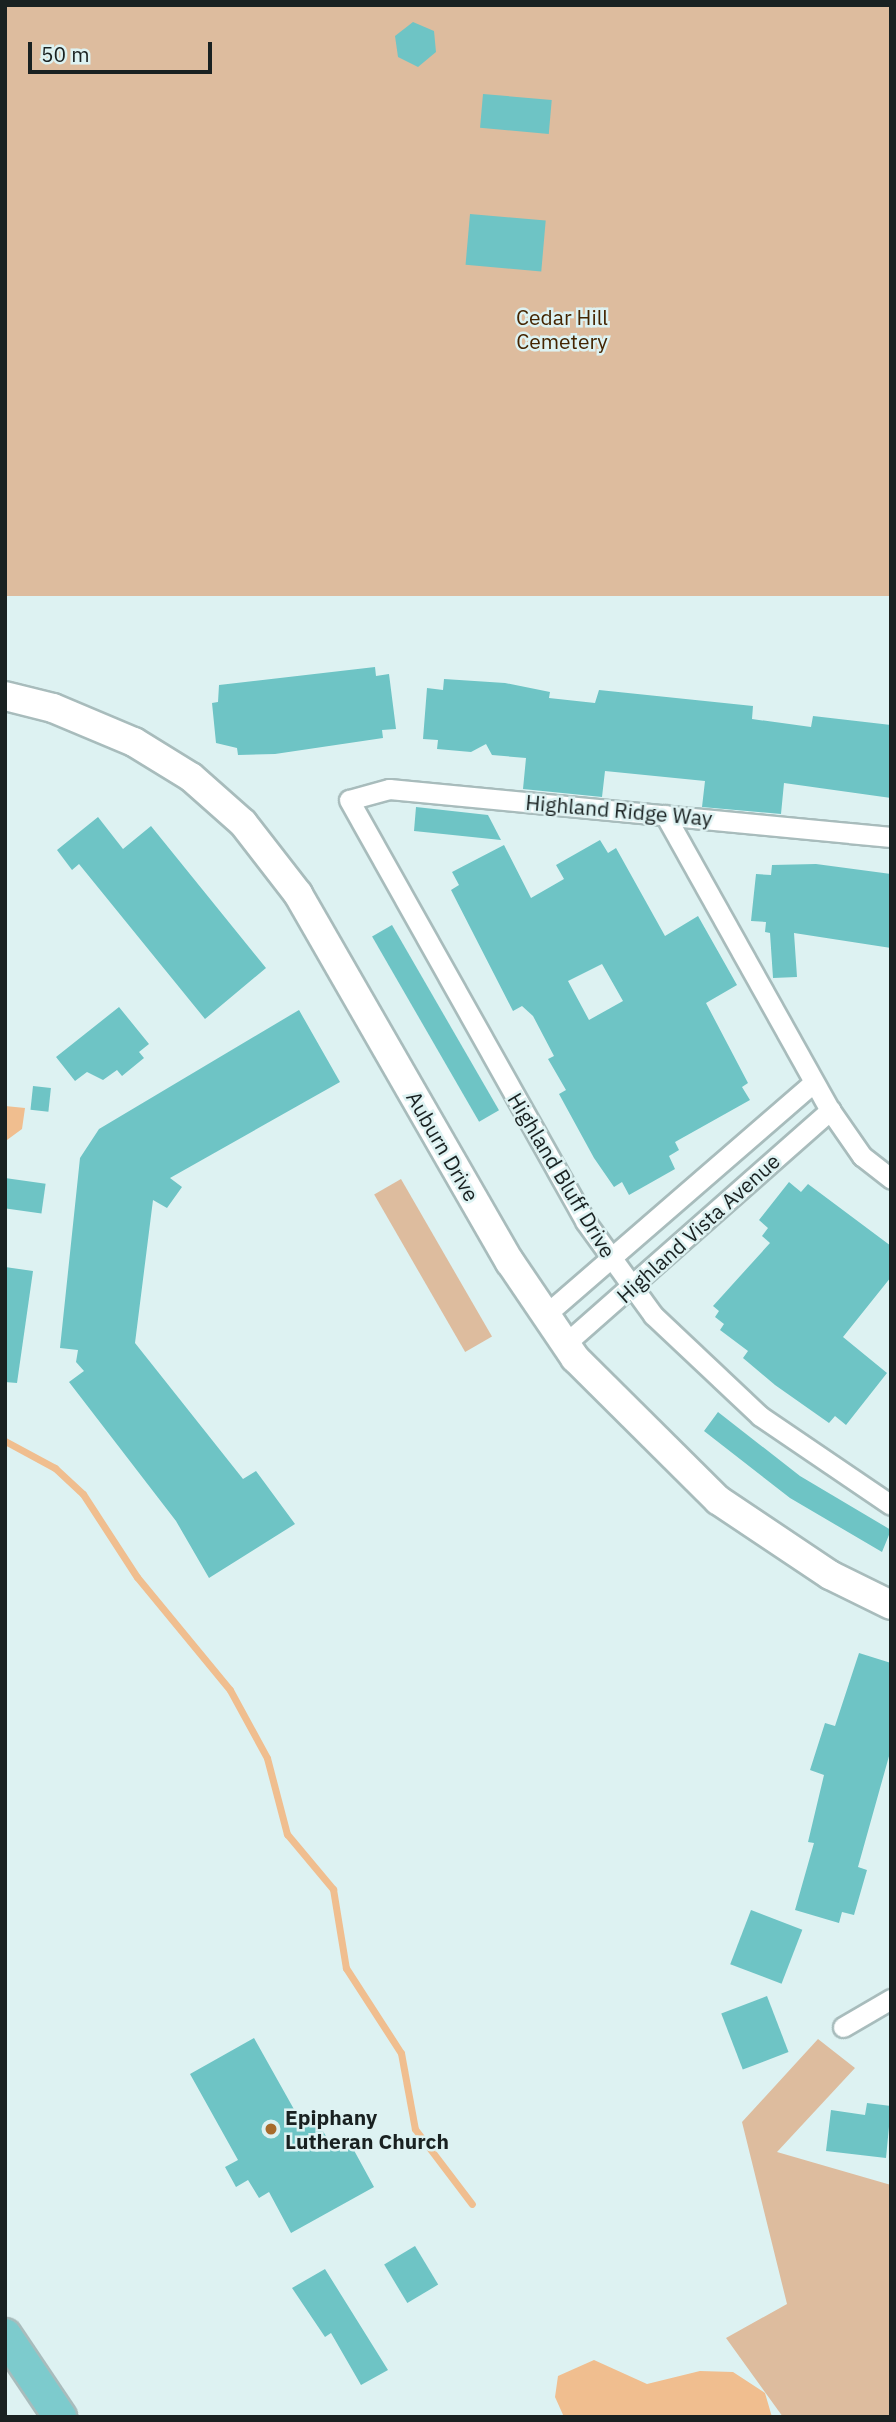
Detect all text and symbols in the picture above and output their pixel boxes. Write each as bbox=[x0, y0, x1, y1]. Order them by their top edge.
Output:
scale bar bbox=[32, 28, 215, 72]
text: 50 m bbox=[41, 40, 90, 68]
park label: Cedar Hill Cemetery bbox=[516, 304, 608, 354]
street label: Highland Ridge Way bbox=[525, 789, 713, 831]
street label: Auburn Drive bbox=[401, 1087, 485, 1205]
street label: Highland Bluff Drive bbox=[503, 1088, 621, 1262]
street label: Highland Vista Avenue bbox=[611, 1148, 785, 1308]
place label: Epiphany Lutheran Church bbox=[285, 2104, 449, 2154]
marker: Epiphany Lutheran Church bbox=[263, 2121, 279, 2137]

